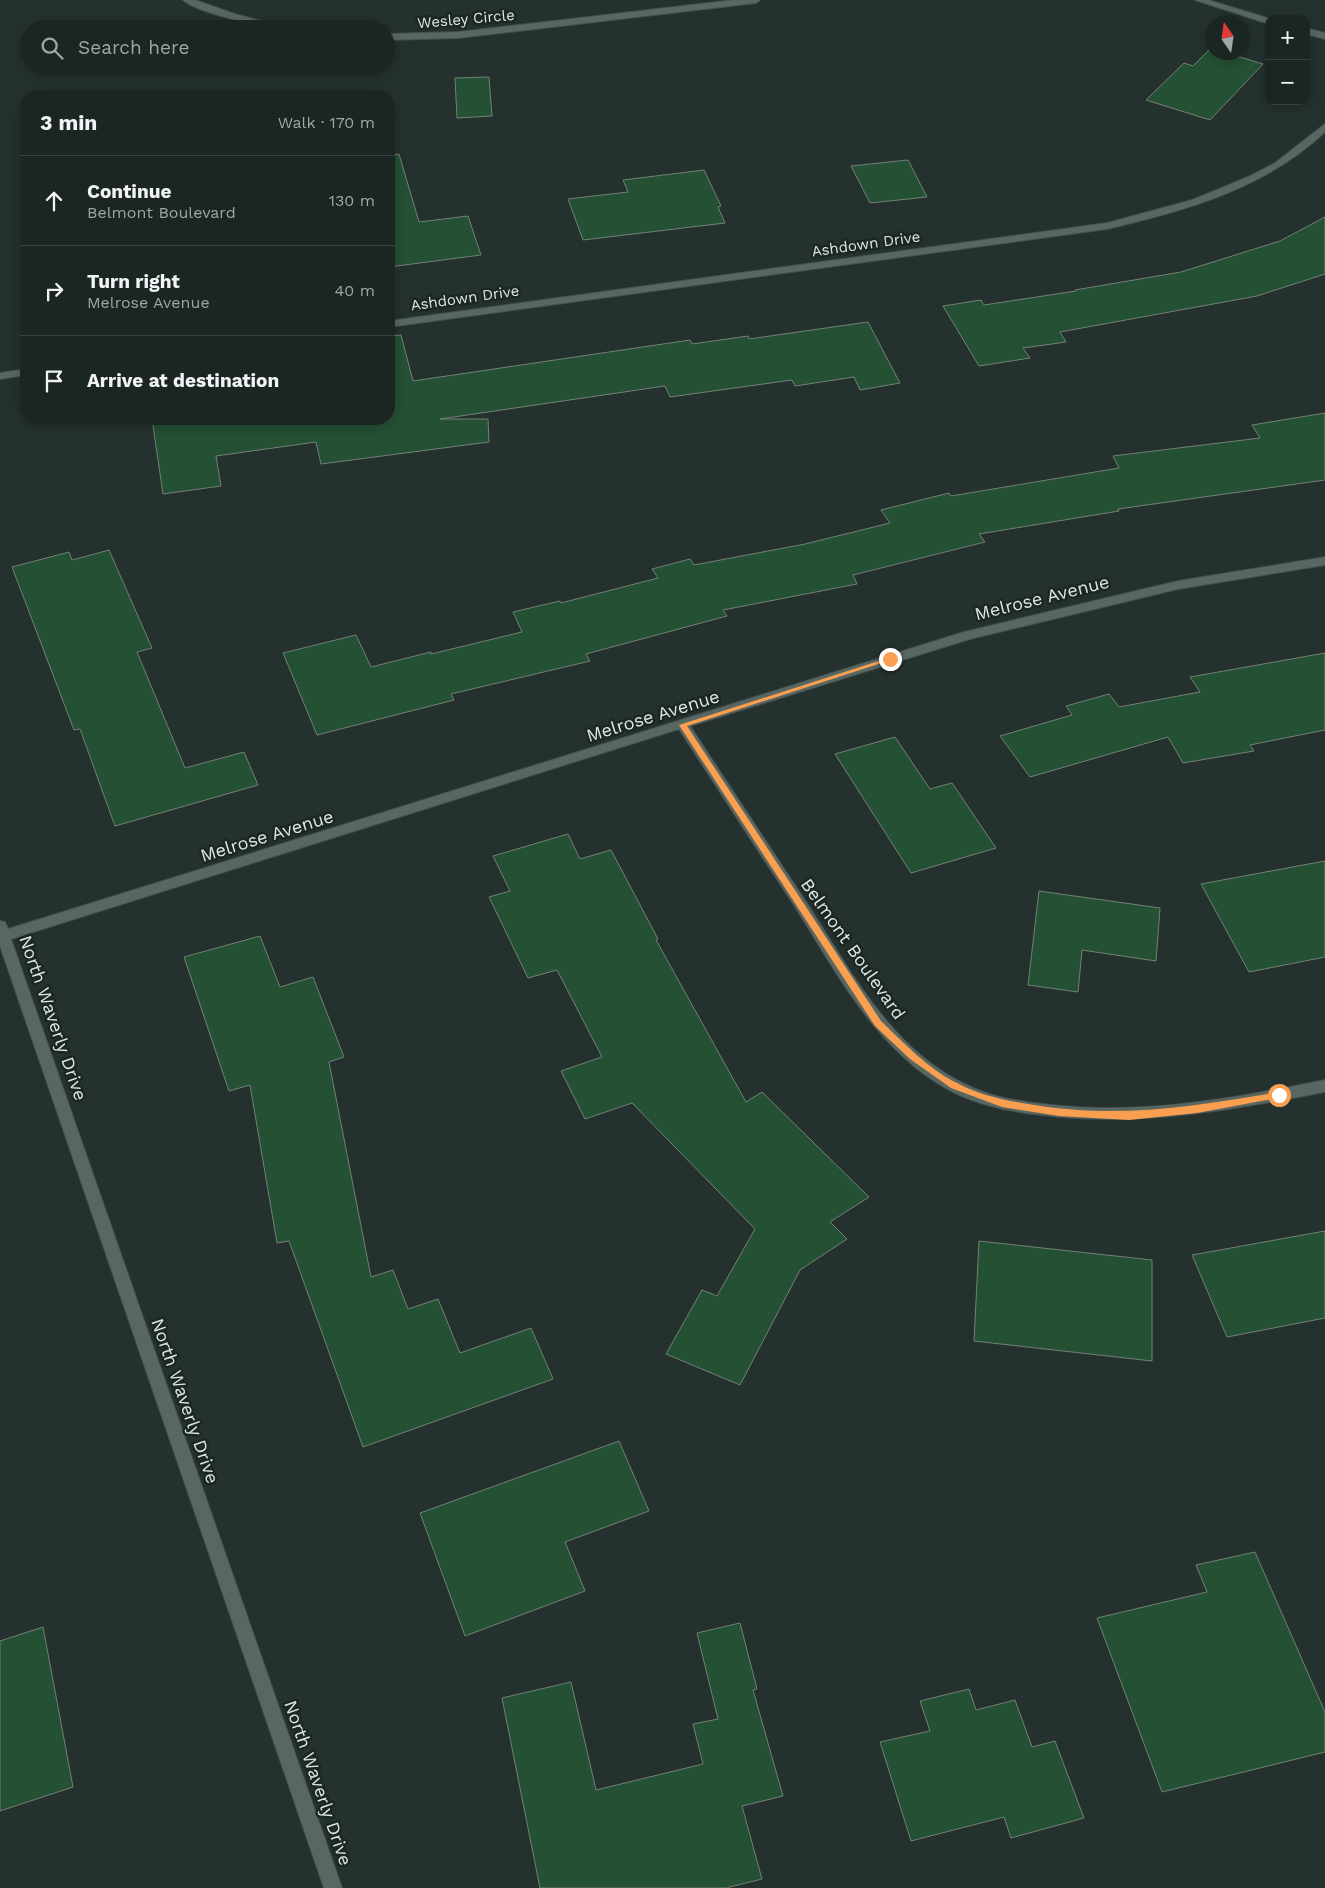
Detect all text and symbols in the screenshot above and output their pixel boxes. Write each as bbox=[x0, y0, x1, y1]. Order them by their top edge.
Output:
street label: Wesley Circle bbox=[417, 6, 515, 32]
north arrow bbox=[1205, 15, 1250, 60]
map controls bbox=[1265, 15, 1310, 105]
button: + bbox=[1265, 15, 1310, 60]
search box bbox=[20, 20, 395, 75]
icon: search bbox=[38, 34, 66, 62]
text: Search here bbox=[78, 36, 189, 59]
button: − bbox=[1265, 60, 1310, 105]
text: 3 min bbox=[40, 110, 97, 135]
text: Walk · 170 m bbox=[278, 113, 375, 132]
text: Continue bbox=[87, 180, 171, 203]
icon: ahead bbox=[40, 187, 68, 215]
text: 130 m bbox=[329, 191, 375, 210]
text: Belmont Boulevard bbox=[87, 203, 236, 222]
street label: Ashdown Drive bbox=[811, 227, 921, 261]
text: Turn right bbox=[87, 270, 180, 293]
icon: right bbox=[40, 277, 68, 305]
text: 40 m bbox=[335, 281, 375, 300]
street label: Ashdown Drive bbox=[410, 281, 520, 315]
text: Melrose Avenue bbox=[87, 293, 210, 312]
icon: arrive bbox=[40, 367, 68, 395]
text: Arrive at destination bbox=[87, 369, 279, 392]
street label: Melrose Avenue bbox=[972, 571, 1111, 624]
route end bbox=[879, 648, 902, 671]
street label: Melrose Avenue bbox=[584, 685, 722, 746]
street label: Melrose Avenue bbox=[198, 805, 336, 866]
street label: Belmont Boulevard bbox=[797, 874, 910, 1023]
street label: North Waverly Drive bbox=[15, 932, 92, 1103]
route start bbox=[1268, 1084, 1291, 1107]
street label: North Waverly Drive bbox=[147, 1315, 224, 1486]
street label: North Waverly Drive bbox=[280, 1697, 357, 1868]

